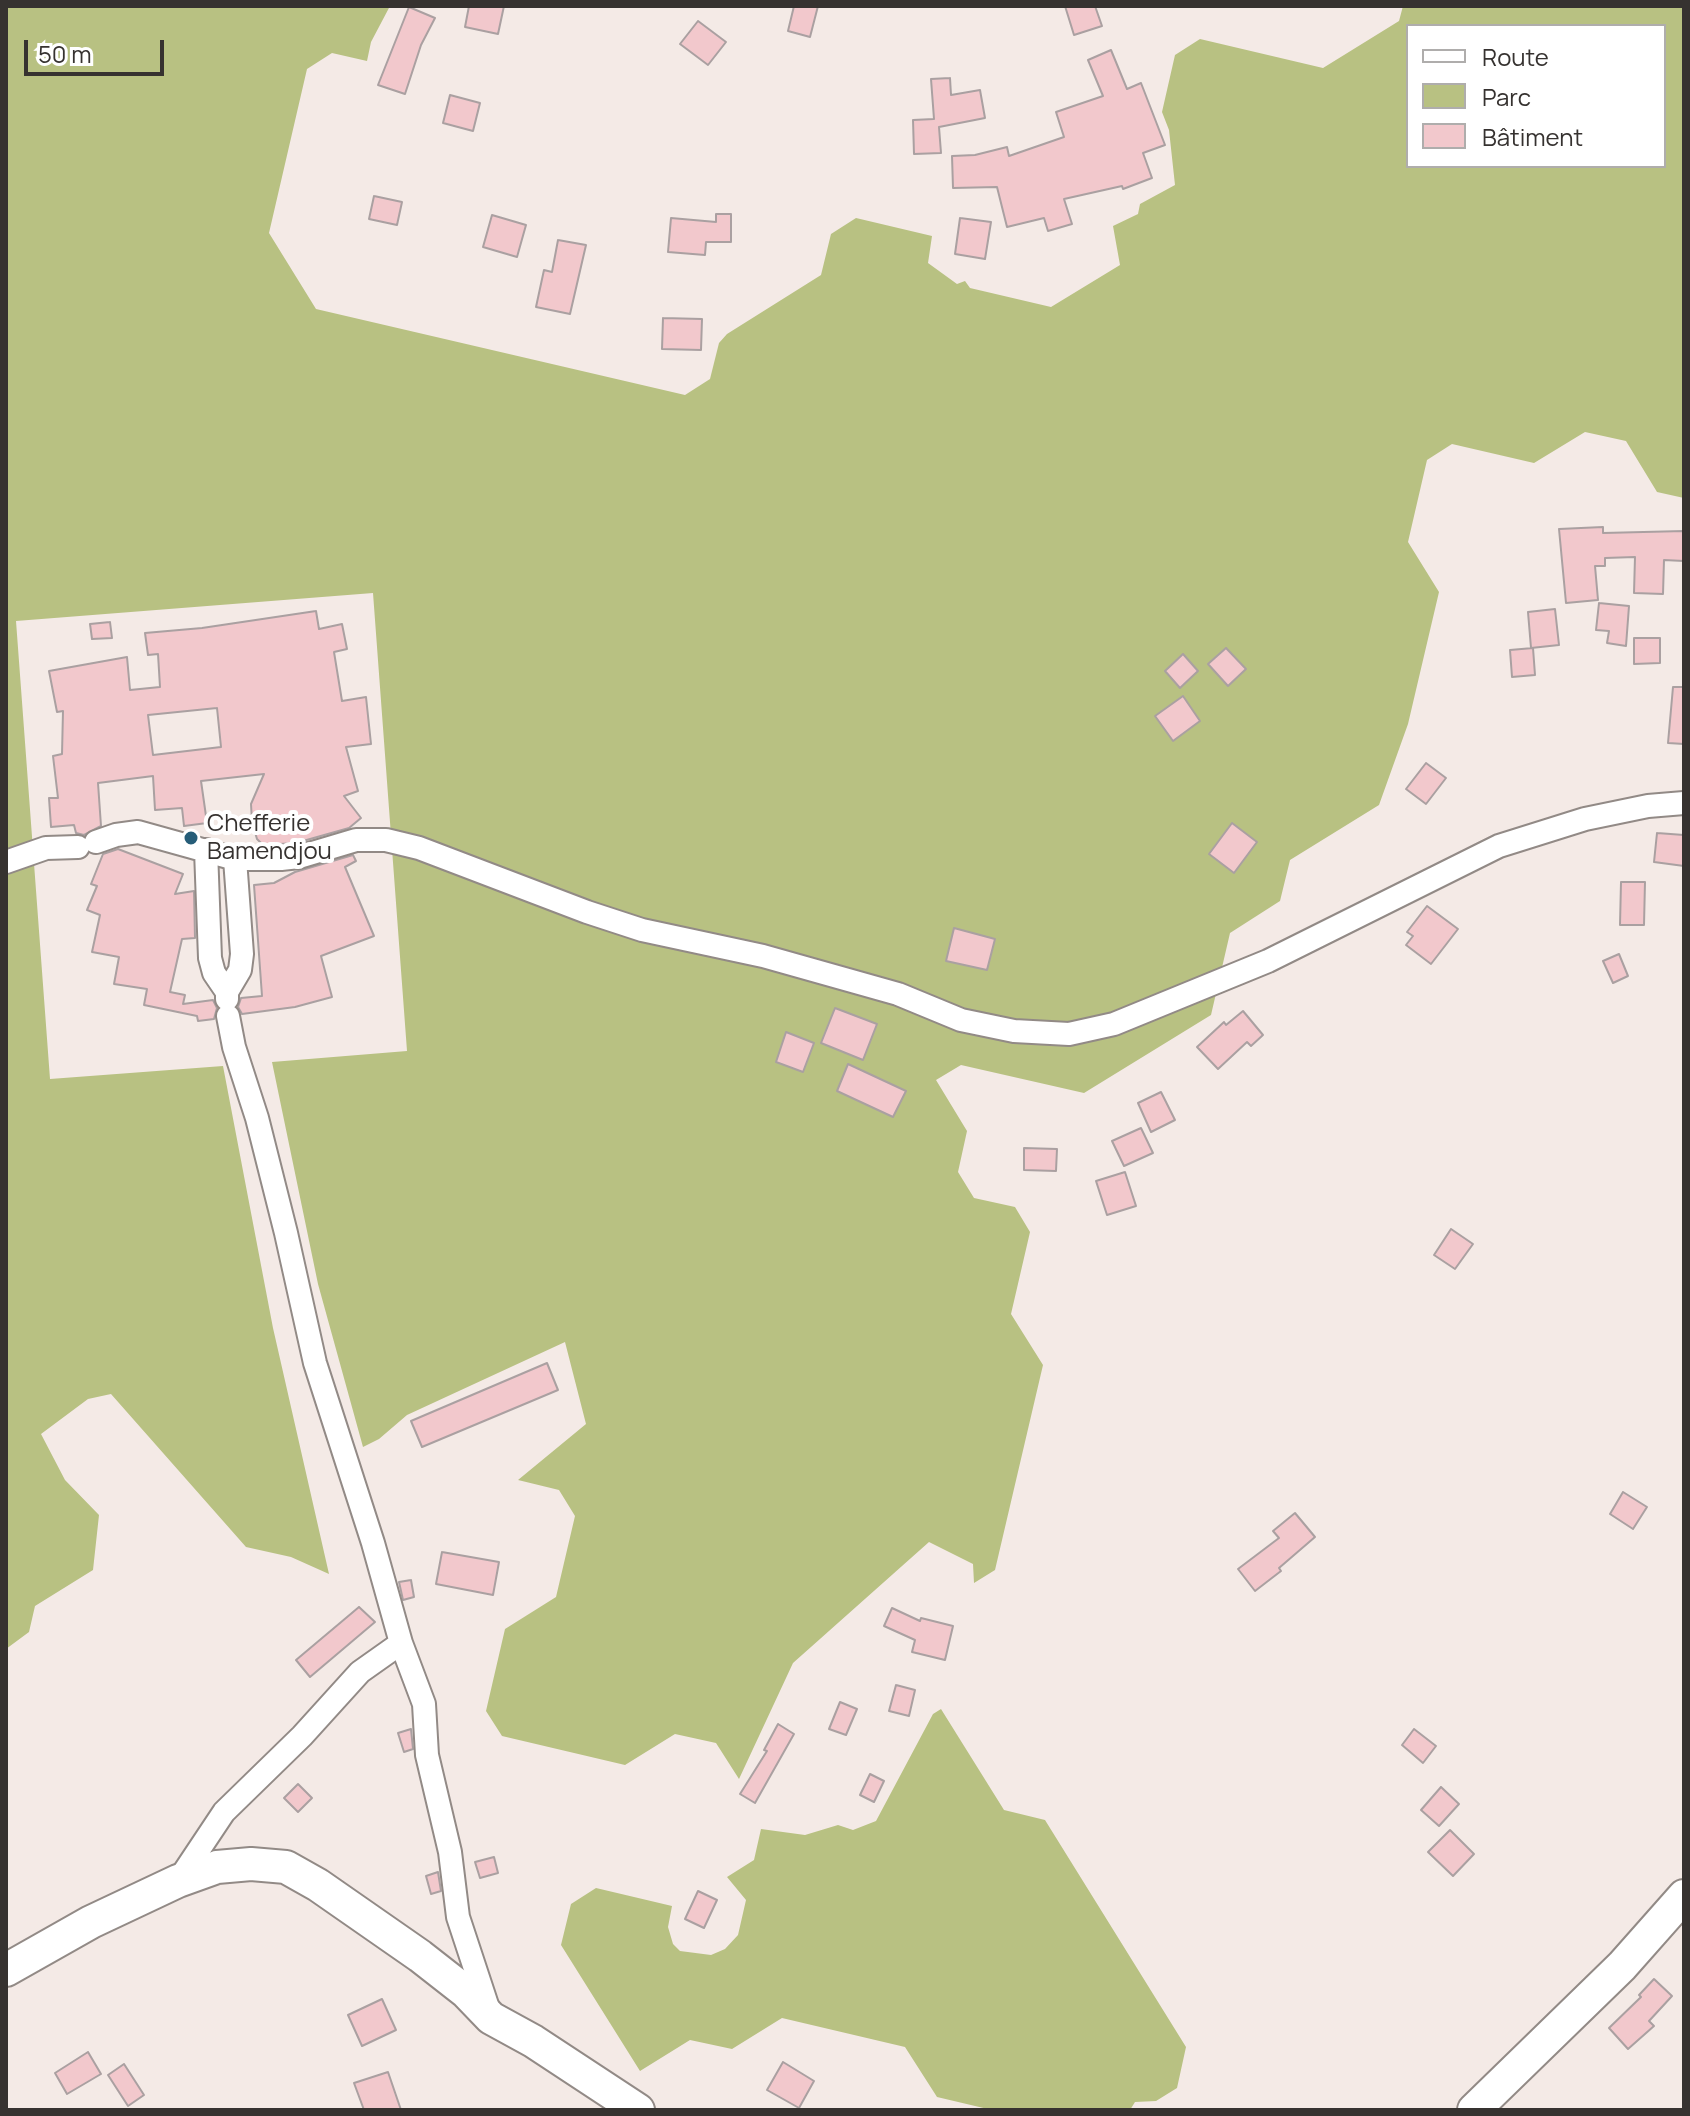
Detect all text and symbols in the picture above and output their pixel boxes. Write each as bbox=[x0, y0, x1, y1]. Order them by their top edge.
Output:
scale bar bbox=[28, 24, 168, 74]
legend bbox=[1406, 24, 1666, 168]
text: 50 m bbox=[38, 37, 92, 70]
text: Route bbox=[1482, 40, 1549, 73]
text: Parc bbox=[1482, 80, 1531, 113]
text: Bâtiment bbox=[1482, 120, 1583, 153]
place label: Chefferie Bamendjou bbox=[207, 810, 332, 866]
marker: Chefferie Bamendjou bbox=[182, 829, 200, 847]

